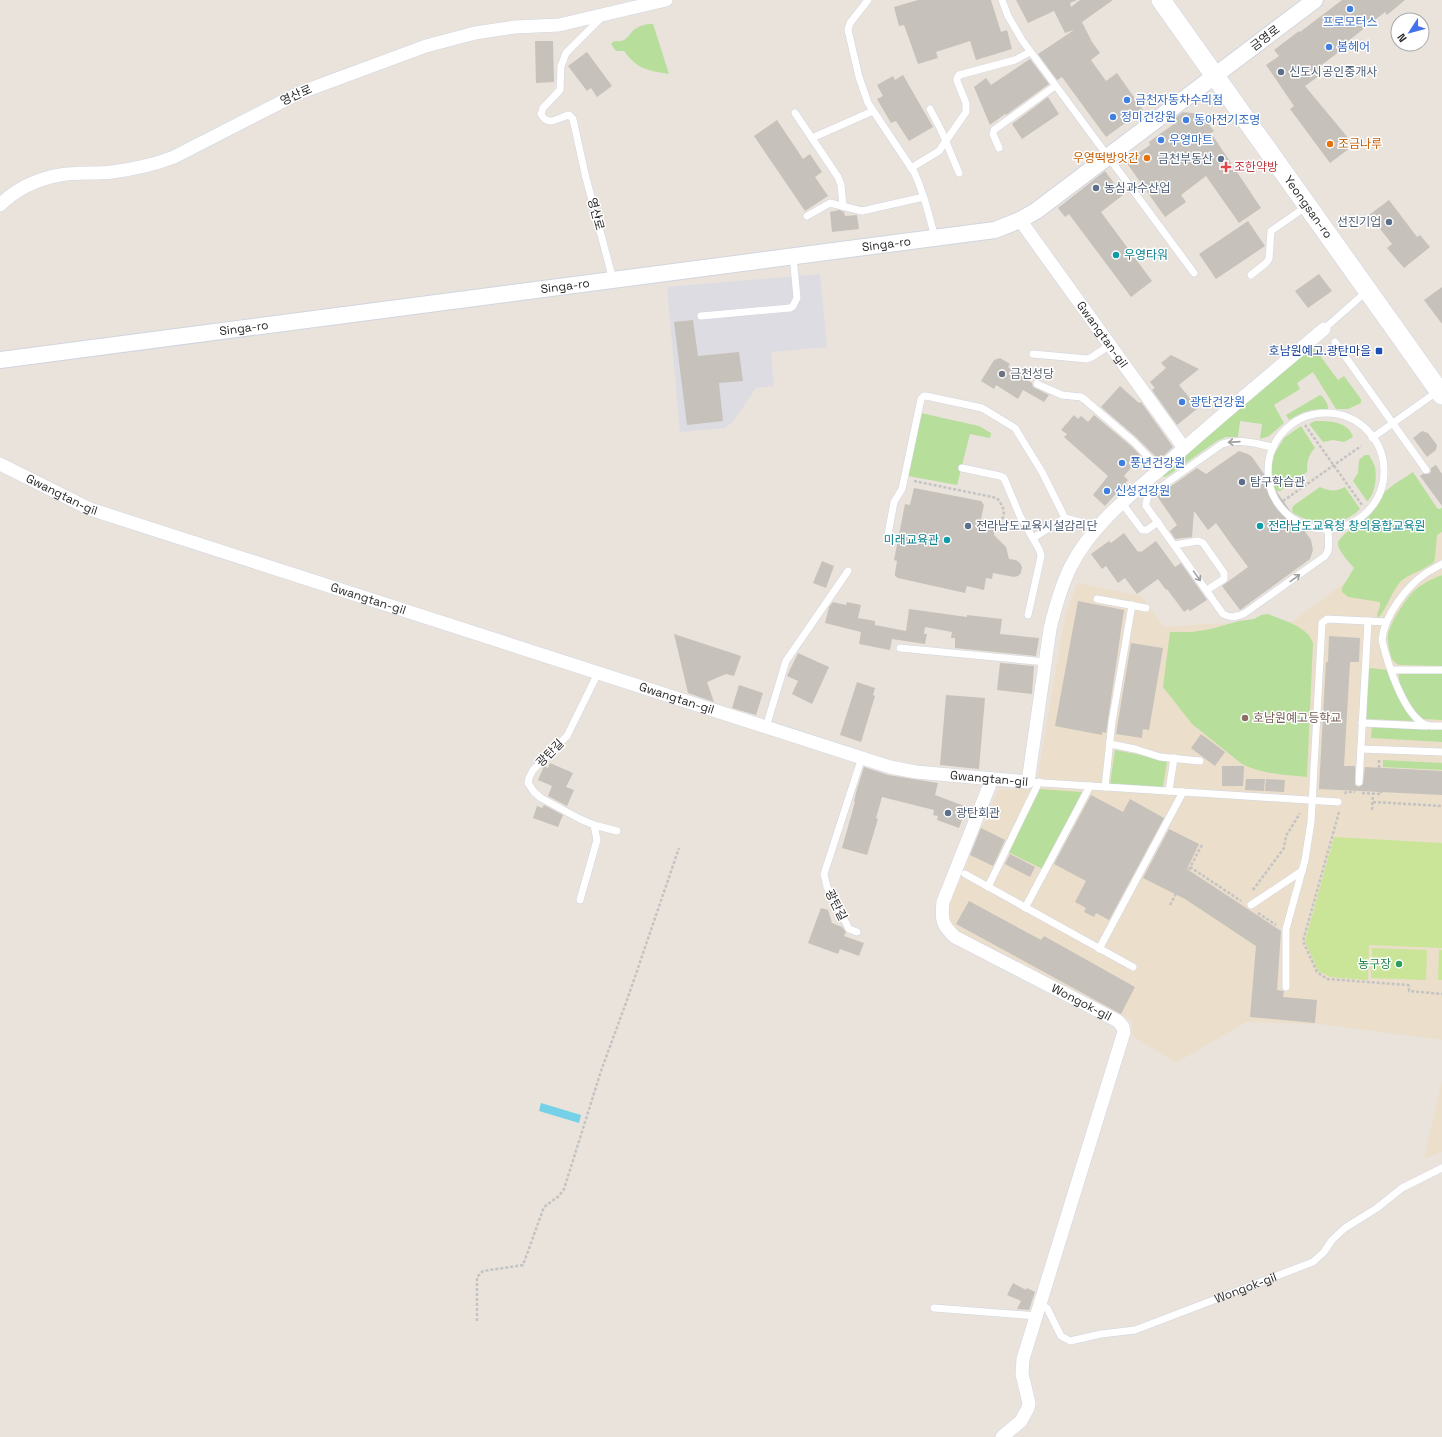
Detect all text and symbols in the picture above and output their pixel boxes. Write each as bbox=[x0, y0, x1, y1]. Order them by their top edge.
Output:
marker: 프로모터스 bbox=[1345, 4, 1355, 14]
north arrow bbox=[1390, 12, 1430, 52]
place label: 프로모터스 bbox=[1322, 14, 1378, 30]
street label: 금영로 bbox=[1247, 22, 1283, 54]
text: N bbox=[1394, 31, 1410, 45]
place label: 봄헤어 bbox=[1337, 39, 1370, 55]
marker: 봄헤어 bbox=[1324, 42, 1334, 52]
place label: 신도시공인중개사 bbox=[1289, 64, 1377, 80]
marker: 신도시공인중개사 bbox=[1276, 67, 1286, 77]
street label: 영산로 bbox=[278, 81, 314, 109]
place label: 금천자동차수리점 bbox=[1135, 92, 1223, 108]
marker: 금천자동차수리점 bbox=[1122, 95, 1132, 105]
place label: 정미건강원 bbox=[1121, 109, 1176, 125]
marker: 정미건강원 bbox=[1108, 112, 1118, 122]
place label: 동아전기조명 bbox=[1194, 112, 1260, 128]
marker: 동아전기조명 bbox=[1181, 115, 1191, 125]
place label: 우영마트 bbox=[1169, 132, 1213, 148]
marker: 우영마트 bbox=[1156, 135, 1166, 145]
place label: 조금나루 bbox=[1338, 136, 1382, 152]
marker: 조금나루 bbox=[1325, 139, 1335, 149]
place label: 우영떡방앗간 bbox=[1073, 150, 1139, 166]
place label: 금천부동산 bbox=[1158, 151, 1213, 167]
marker: 우영떡방앗간 bbox=[1142, 153, 1152, 163]
marker: 금천부동산 bbox=[1216, 154, 1226, 164]
place label: 조한약방 bbox=[1234, 159, 1278, 175]
marker: 조한약방 bbox=[1221, 162, 1231, 172]
street label: Yeongsan-ro bbox=[1280, 172, 1336, 242]
place label: 농심과수산업 bbox=[1104, 180, 1170, 196]
marker: 농심과수산업 bbox=[1091, 183, 1101, 193]
street label: 영산로 bbox=[584, 196, 608, 232]
place label: 선진기업 bbox=[1337, 214, 1381, 230]
marker: 선진기업 bbox=[1384, 217, 1394, 227]
street label: Singa-ro bbox=[861, 233, 912, 255]
place label: 우영타워 bbox=[1124, 247, 1168, 263]
marker: 우영타워 bbox=[1111, 250, 1121, 260]
street label: Singa-ro bbox=[540, 275, 591, 297]
street label: Gwangtan-gil bbox=[1073, 298, 1132, 371]
street label: Singa-ro bbox=[218, 317, 269, 339]
place label: 호남원예고.광탄마을 bbox=[1269, 343, 1371, 359]
marker: 호남원예고.광탄마을 bbox=[1374, 346, 1384, 356]
place label: 금천성당 bbox=[1010, 366, 1054, 382]
marker: 금천성당 bbox=[997, 369, 1007, 379]
place label: 광탄건강원 bbox=[1190, 394, 1245, 410]
marker: 광탄건강원 bbox=[1177, 397, 1187, 407]
one-way arrow bbox=[1228, 438, 1241, 445]
place label: 풍년건강원 bbox=[1130, 455, 1185, 471]
marker: 풍년건강원 bbox=[1117, 458, 1127, 468]
street label: Gwangtan-gil bbox=[23, 470, 100, 519]
place label: 탐구학습관 bbox=[1250, 474, 1305, 490]
marker: 탐구학습관 bbox=[1237, 477, 1247, 487]
place label: 신성건강원 bbox=[1115, 483, 1170, 499]
marker: 신성건강원 bbox=[1102, 486, 1112, 496]
place label: 전라남도교육시설감리단 bbox=[976, 518, 1097, 534]
place label: 전라남도교육청 창의융합교육원 bbox=[1268, 518, 1426, 534]
marker: 전라남도교육시설감리단 bbox=[963, 521, 973, 531]
marker: 전라남도교육청 창의융합교육원 bbox=[1255, 521, 1265, 531]
place label: 미래교육관 bbox=[884, 532, 939, 548]
marker: 미래교육관 bbox=[942, 535, 952, 545]
one-way arrow bbox=[1193, 571, 1201, 582]
one-way arrow bbox=[1289, 574, 1300, 582]
street label: Gwangtan-gil bbox=[329, 579, 408, 618]
street label: Gwangtan-gil bbox=[637, 679, 716, 718]
place label: 호남원예고등학교 bbox=[1253, 710, 1341, 726]
marker: 호남원예고등학교 bbox=[1240, 713, 1250, 723]
street label: 광탄길 bbox=[533, 736, 567, 770]
street label: Gwangtan-gil bbox=[949, 767, 1029, 790]
place label: 광탄회관 bbox=[956, 805, 1000, 821]
marker: 광탄회관 bbox=[943, 808, 953, 818]
street label: 광탄길 bbox=[821, 887, 851, 923]
place label: 농구장 bbox=[1358, 956, 1391, 972]
marker: 농구장 bbox=[1394, 959, 1404, 969]
street label: Wongok-gil bbox=[1049, 980, 1114, 1024]
street label: Wongok-gil bbox=[1212, 1269, 1279, 1307]

